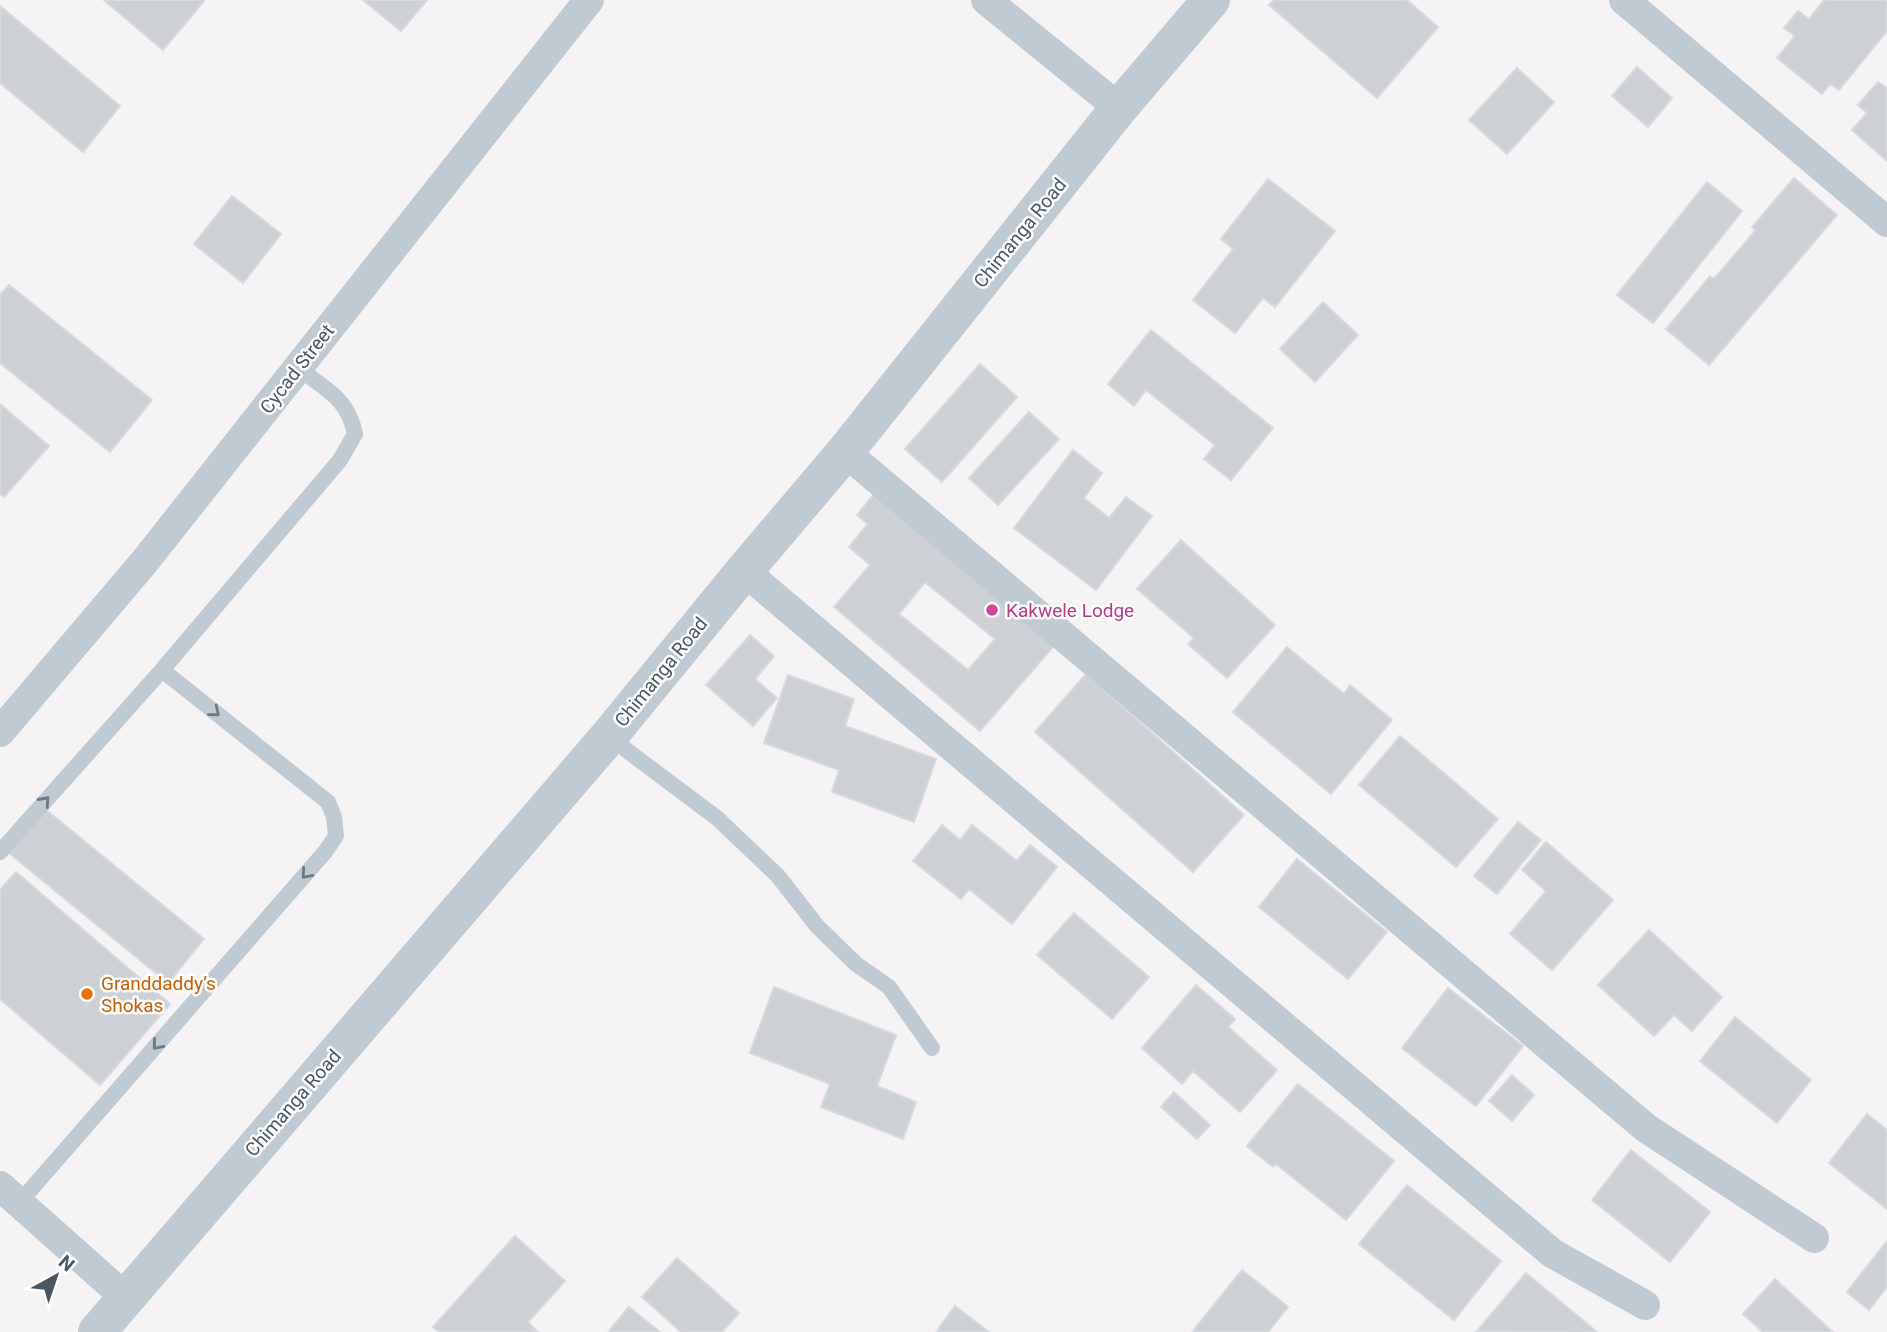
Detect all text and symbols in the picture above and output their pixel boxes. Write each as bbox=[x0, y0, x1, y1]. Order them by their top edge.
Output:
street label: Chimanga Road bbox=[969, 174, 1071, 292]
street label: Cycad Street bbox=[255, 320, 339, 418]
place label: Kakwele Lodge bbox=[1006, 599, 1134, 622]
marker: Kakwele Lodge bbox=[984, 602, 1000, 618]
street label: Chimanga Road bbox=[610, 613, 712, 731]
one-way arrow bbox=[208, 704, 220, 717]
one-way arrow bbox=[37, 796, 50, 809]
one-way arrow bbox=[302, 866, 315, 879]
place label: Granddaddy’s Shokas bbox=[101, 972, 216, 1017]
marker: Granddaddy’s Shokas bbox=[79, 986, 95, 1002]
one-way arrow bbox=[152, 1037, 165, 1050]
street label: Chimanga Road bbox=[240, 1045, 346, 1161]
north arrow bbox=[21, 1241, 91, 1311]
text: N bbox=[54, 1250, 79, 1276]

